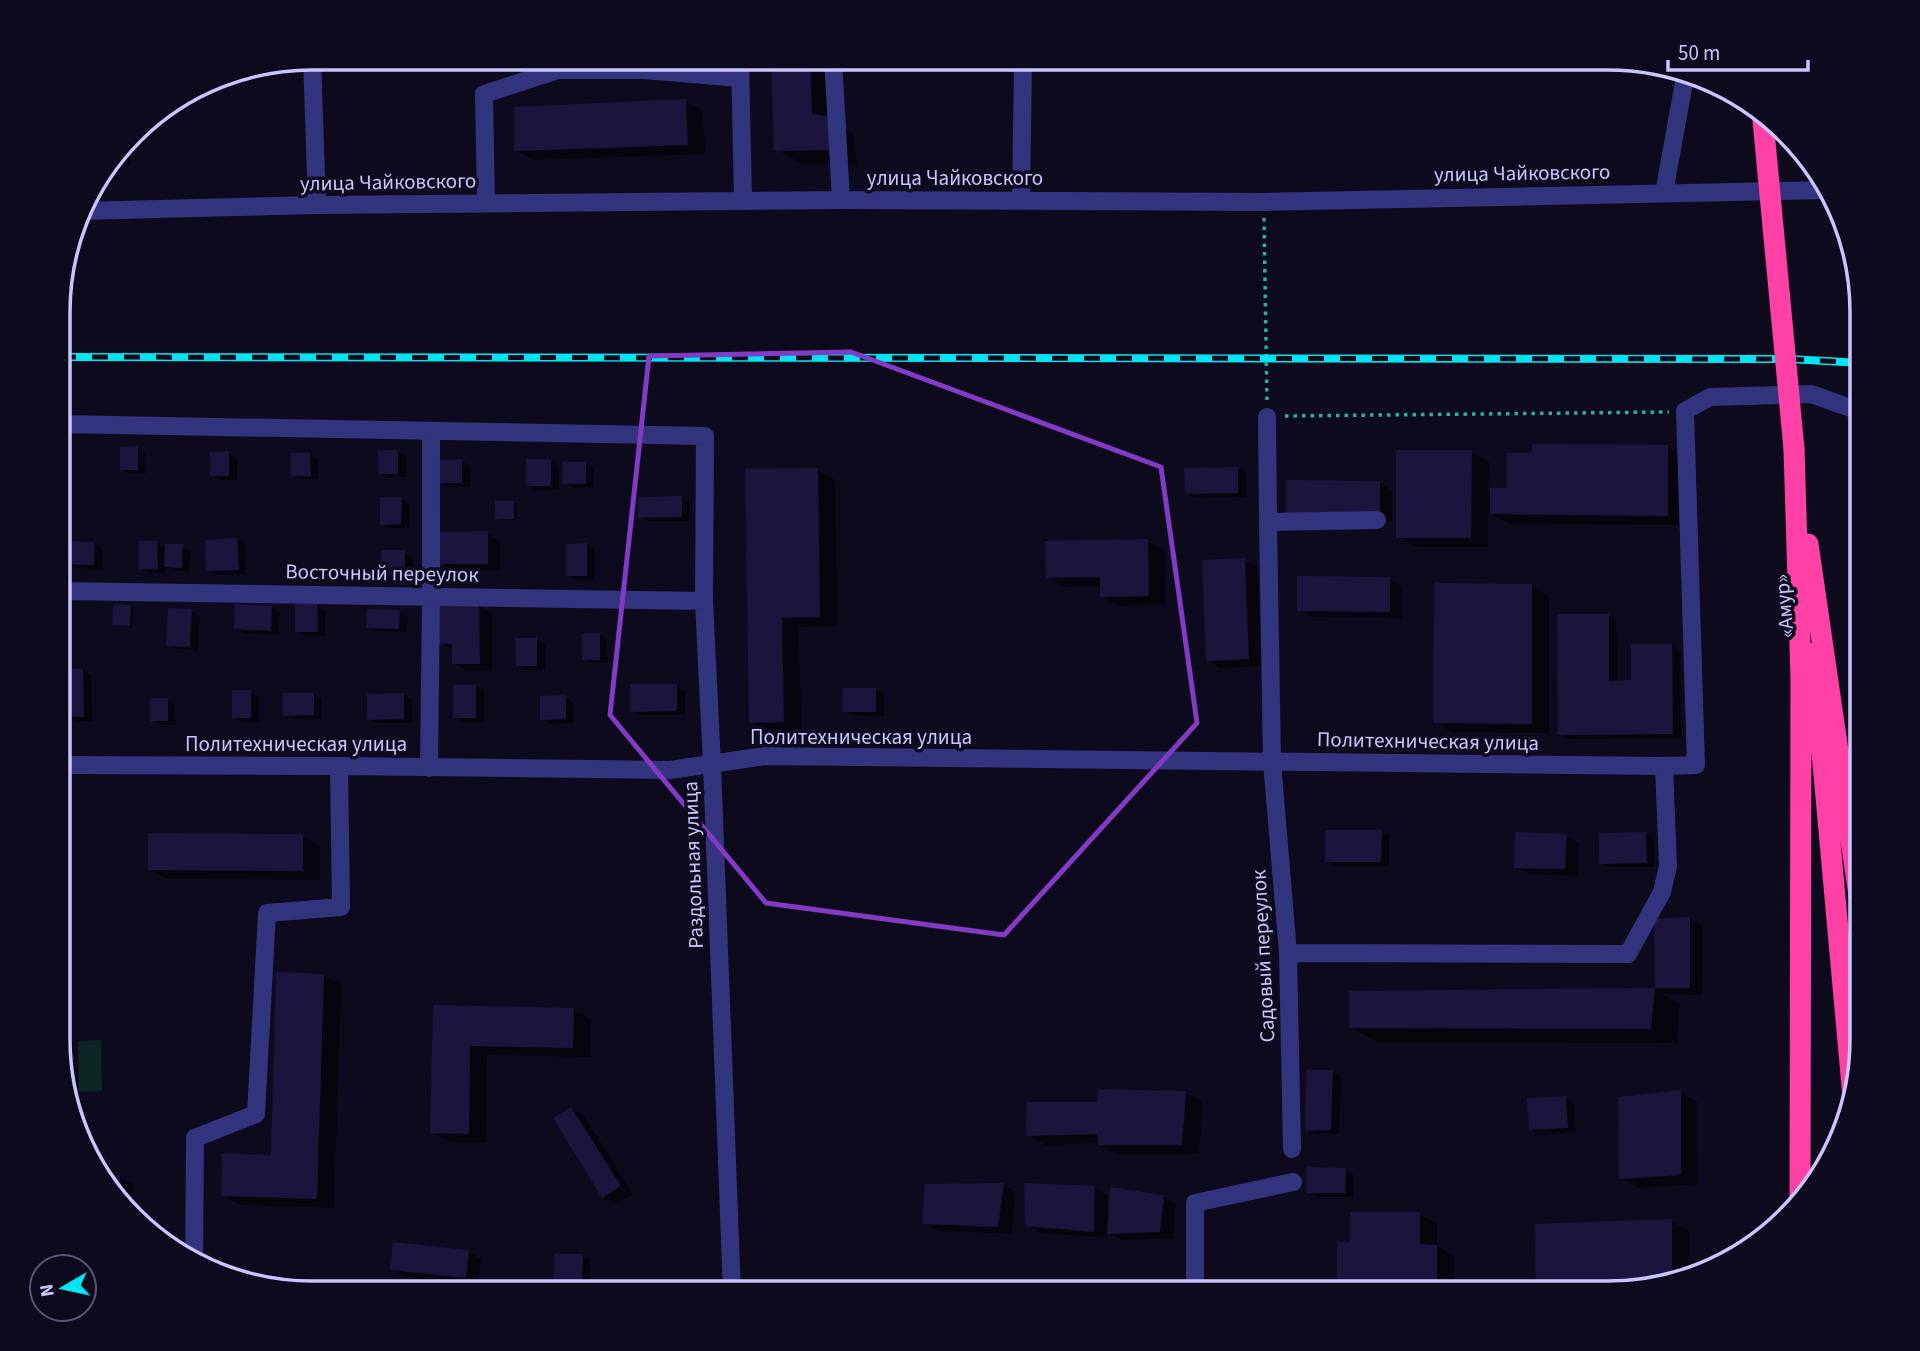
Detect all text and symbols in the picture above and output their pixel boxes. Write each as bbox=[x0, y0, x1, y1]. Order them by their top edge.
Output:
scale bar bbox=[1668, 28, 1808, 72]
text: 50 m bbox=[1678, 38, 1720, 68]
street label: улица Чайковского bbox=[1434, 156, 1610, 190]
street label: улица Чайковского bbox=[867, 163, 1043, 193]
street label: улица Чайковского bbox=[300, 165, 476, 199]
street label: Восточный переулок bbox=[285, 556, 480, 590]
street label: «Амур» bbox=[1766, 573, 1802, 639]
street label: Политехническая улица bbox=[750, 722, 972, 752]
street label: Политехническая улица bbox=[1317, 724, 1539, 758]
street label: Политехническая улица bbox=[185, 729, 407, 759]
street label: Раздольная улица bbox=[675, 781, 711, 949]
street label: Садовый переулок bbox=[1243, 868, 1283, 1043]
north arrow bbox=[28, 1253, 98, 1323]
text: N bbox=[33, 1282, 62, 1299]

